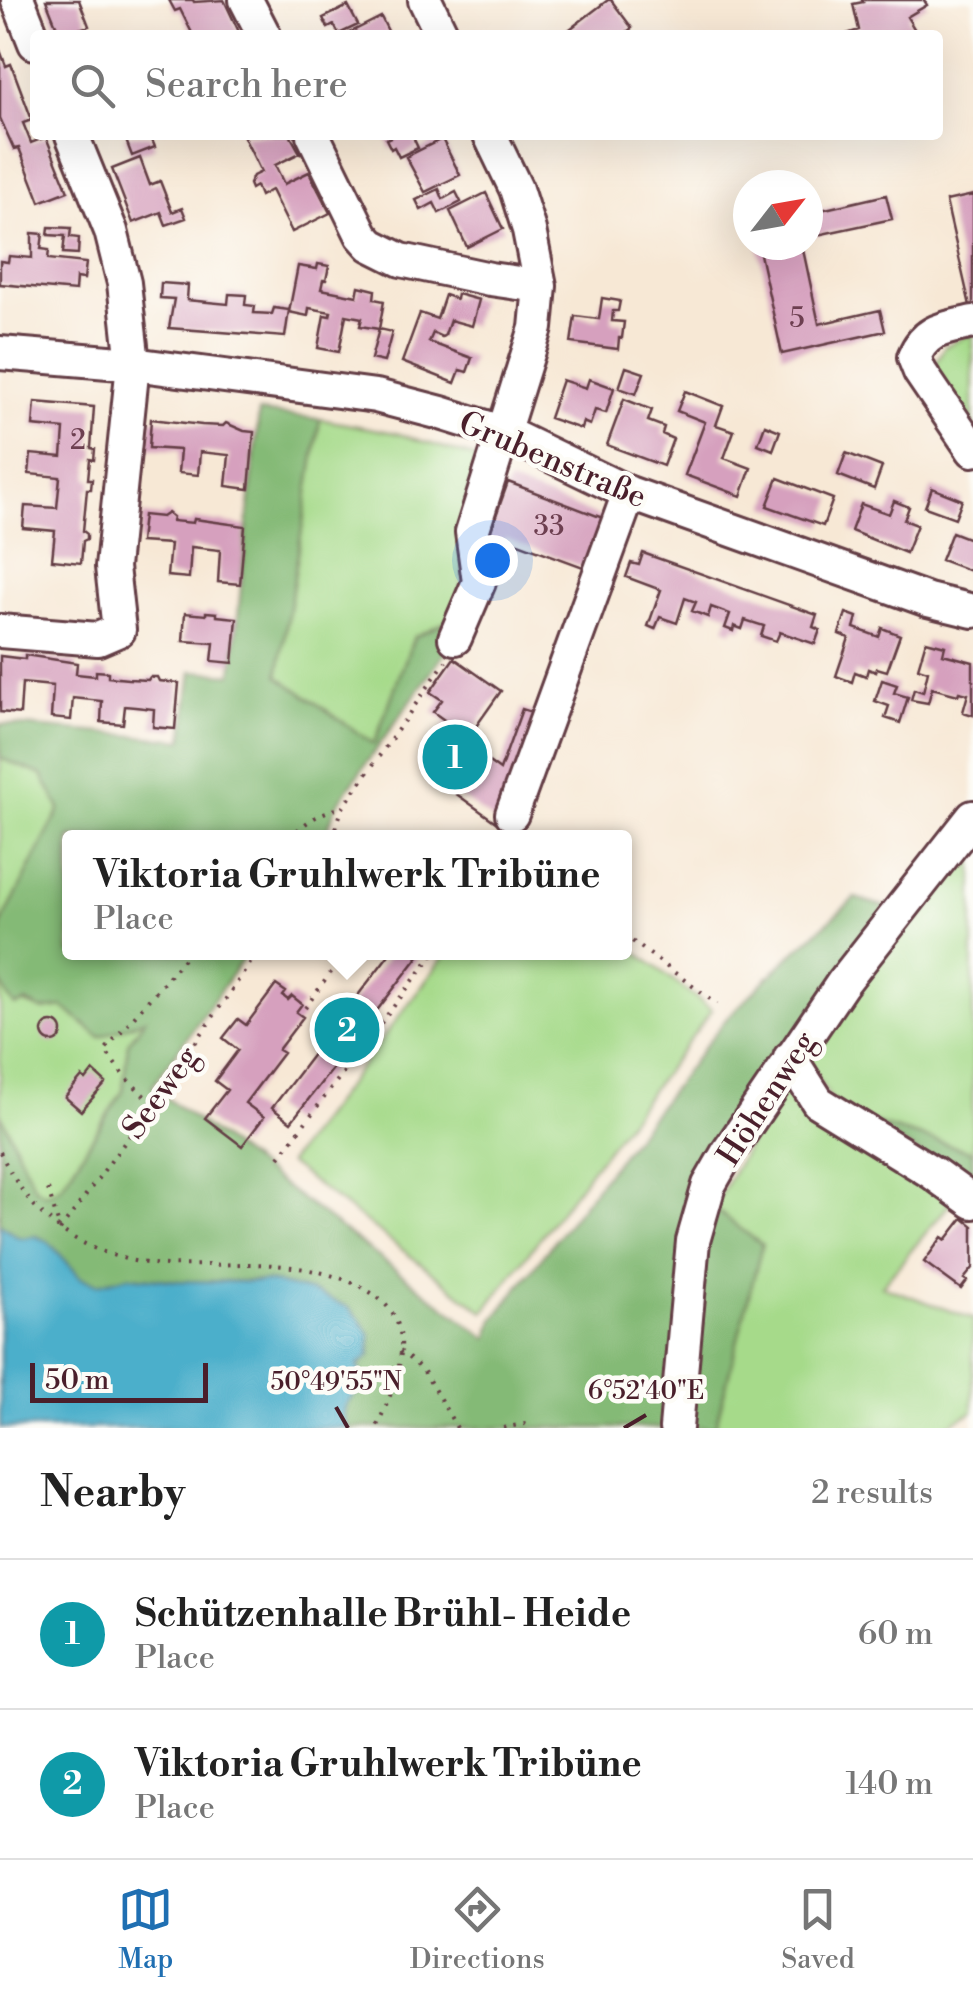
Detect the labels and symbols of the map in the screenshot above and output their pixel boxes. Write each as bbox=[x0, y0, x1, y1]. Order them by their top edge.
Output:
north arrow bbox=[733, 170, 823, 260]
house number: 5 bbox=[789, 301, 805, 336]
street label: Grubenstraße bbox=[453, 403, 652, 517]
house number: 2 bbox=[70, 423, 86, 458]
house number: 33 bbox=[534, 509, 564, 544]
your location bbox=[467, 535, 518, 586]
pin: 1 bbox=[422, 720, 488, 794]
pin: 2 bbox=[314, 992, 380, 1068]
street label: Höhenweg bbox=[709, 1023, 825, 1173]
street label: Seeweg bbox=[114, 1038, 208, 1147]
scale bar bbox=[30, 1358, 208, 1402]
text: 50°49'55"N bbox=[270, 1367, 402, 1398]
text: 6°52'40"E bbox=[588, 1376, 704, 1407]

